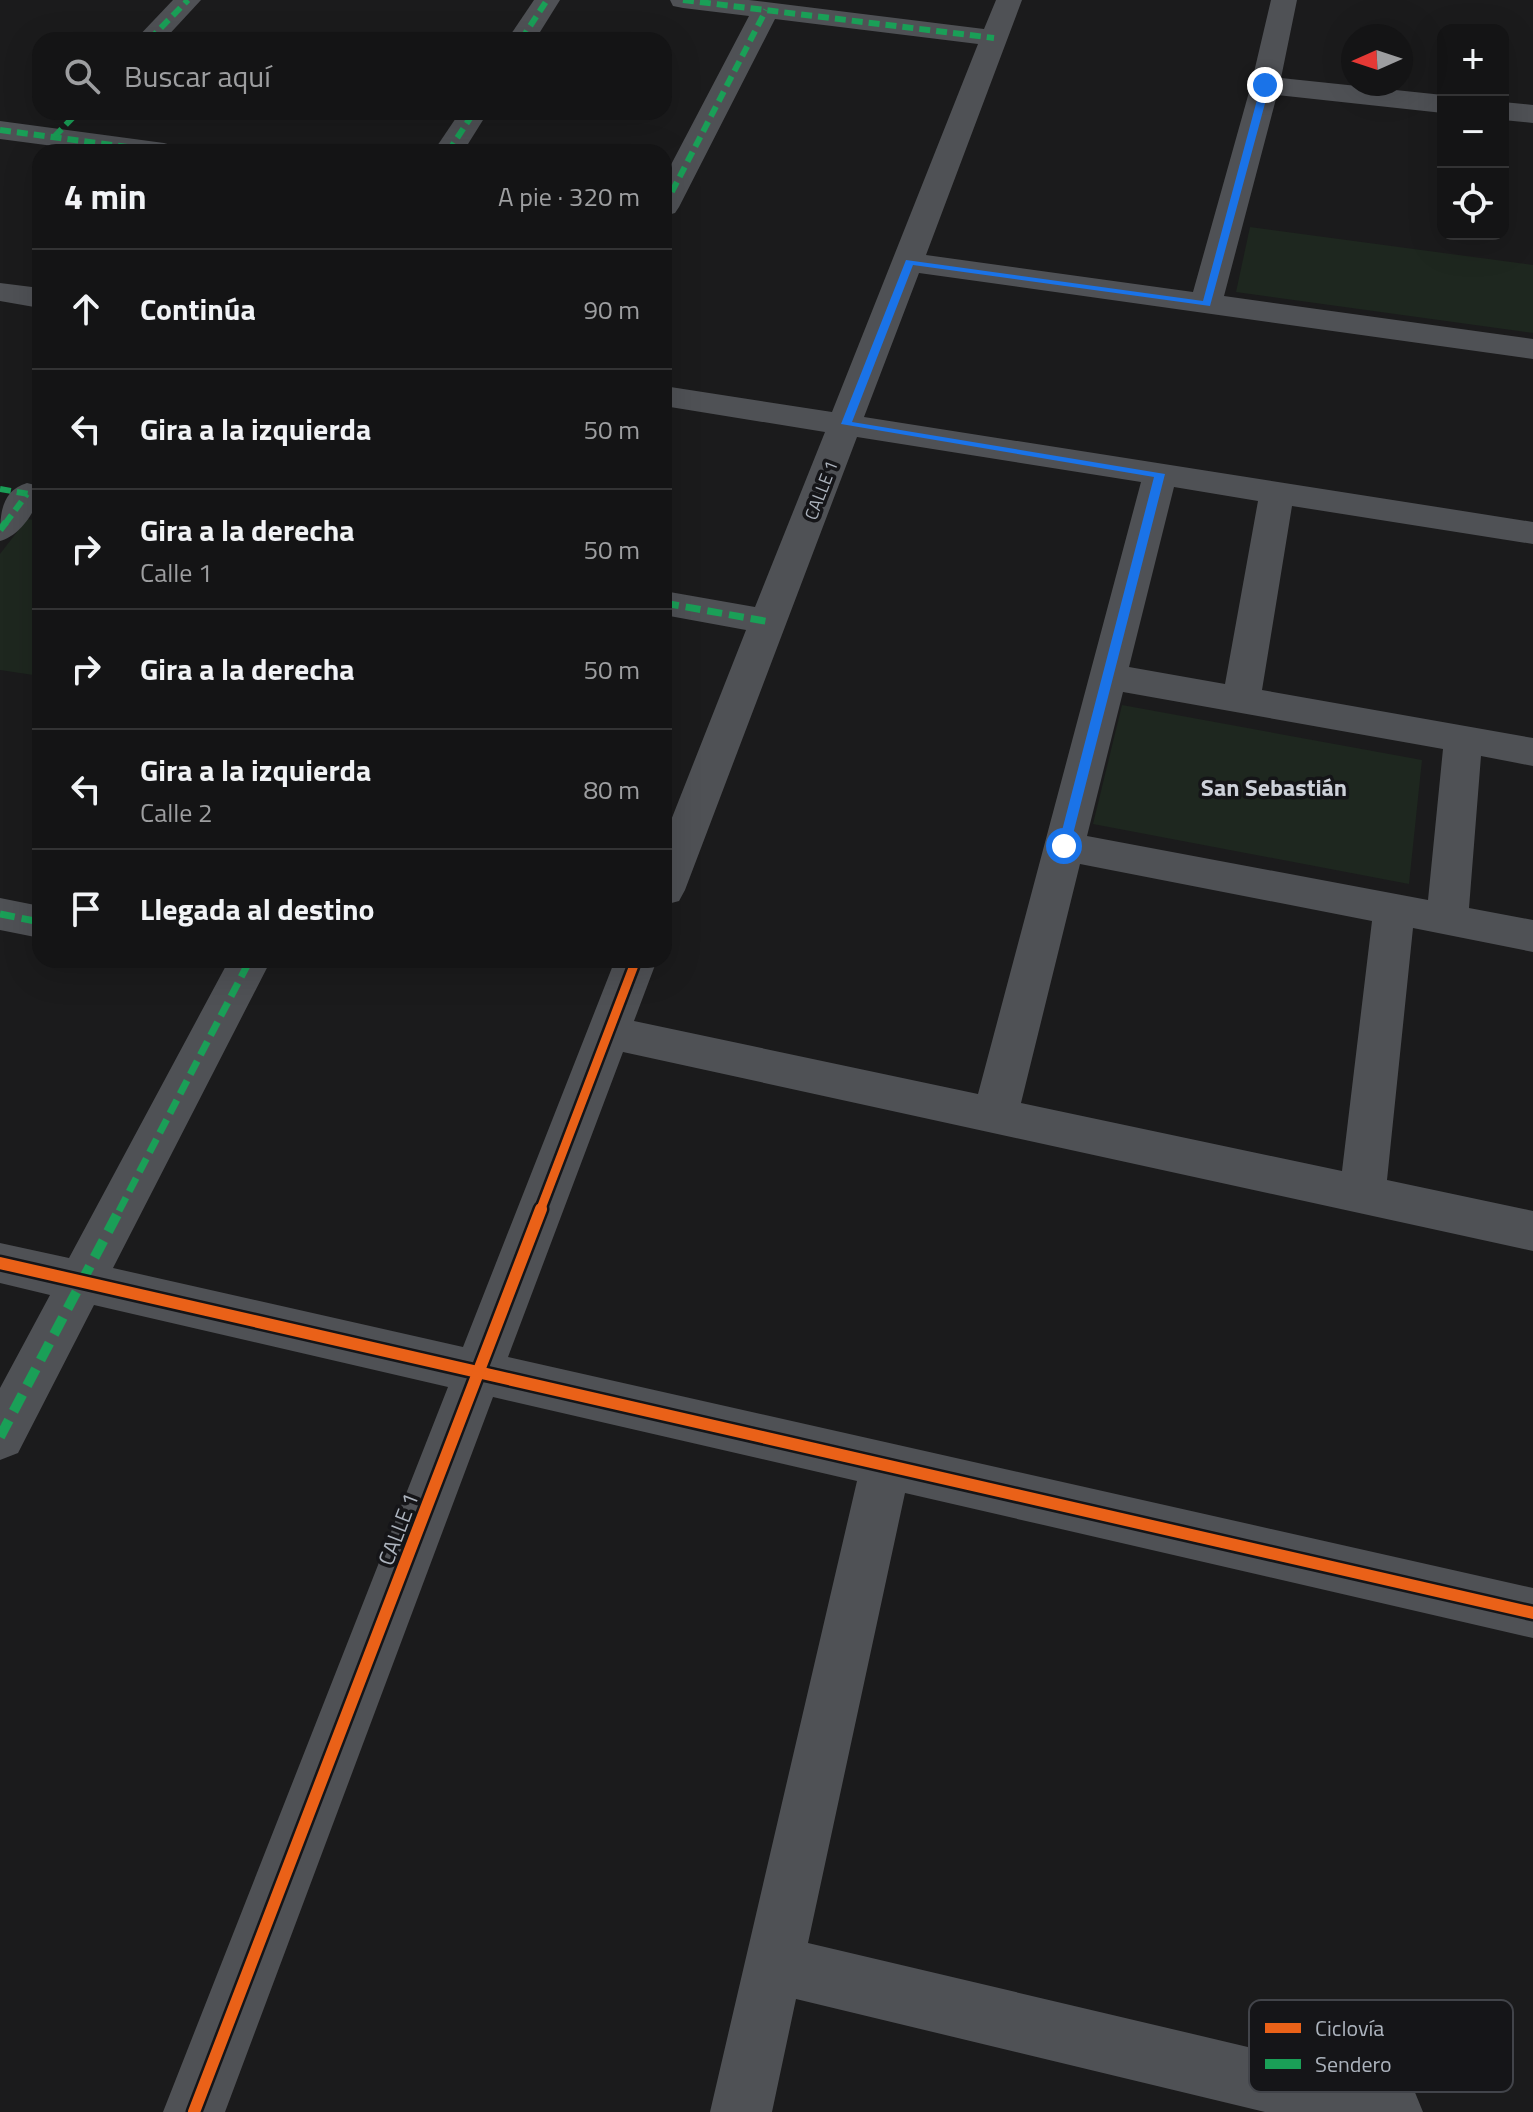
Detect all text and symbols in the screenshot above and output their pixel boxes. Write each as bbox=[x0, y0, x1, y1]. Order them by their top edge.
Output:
north arrow bbox=[1341, 24, 1413, 96]
map controls bbox=[1437, 24, 1509, 240]
button: + bbox=[1437, 24, 1509, 96]
search box bbox=[32, 32, 672, 120]
text: Buscar aquí bbox=[124, 53, 271, 99]
icon: search bbox=[60, 54, 104, 98]
route end bbox=[1247, 67, 1283, 103]
button: − bbox=[1437, 96, 1509, 168]
button: locate bbox=[1437, 168, 1509, 240]
text: 4 min bbox=[64, 170, 147, 222]
text: A pie · 320 m bbox=[498, 177, 640, 216]
text: Continúa bbox=[140, 286, 256, 332]
icon: ahead bbox=[64, 287, 108, 331]
text: 90 m bbox=[583, 290, 640, 329]
text: Gira a la izquierda bbox=[140, 406, 371, 452]
icon: left bbox=[64, 407, 108, 451]
text: 50 m bbox=[583, 410, 640, 449]
street label: CALLE 1 bbox=[797, 456, 845, 524]
text: Gira a la derecha bbox=[140, 507, 355, 553]
icon: right bbox=[64, 527, 108, 571]
text: 50 m bbox=[583, 530, 640, 569]
text: Calle 1 bbox=[140, 553, 213, 592]
text: Gira a la derecha bbox=[140, 646, 355, 692]
icon: right bbox=[64, 647, 108, 691]
text: 50 m bbox=[583, 650, 640, 689]
text: Gira a la izquierda bbox=[140, 747, 371, 793]
icon: left bbox=[64, 767, 108, 811]
district label: San Sebastián bbox=[1201, 769, 1347, 805]
text: 80 m bbox=[583, 770, 640, 809]
text: Calle 2 bbox=[140, 793, 213, 832]
route start bbox=[1046, 828, 1082, 864]
text: Llegada al destino bbox=[140, 886, 374, 932]
icon: arrive bbox=[64, 887, 108, 931]
street label: CALLE 1 bbox=[369, 1488, 427, 1570]
legend bbox=[1249, 2000, 1513, 2092]
text: Ciclovía bbox=[1315, 2011, 1384, 2045]
text: Sendero bbox=[1315, 2047, 1392, 2081]

